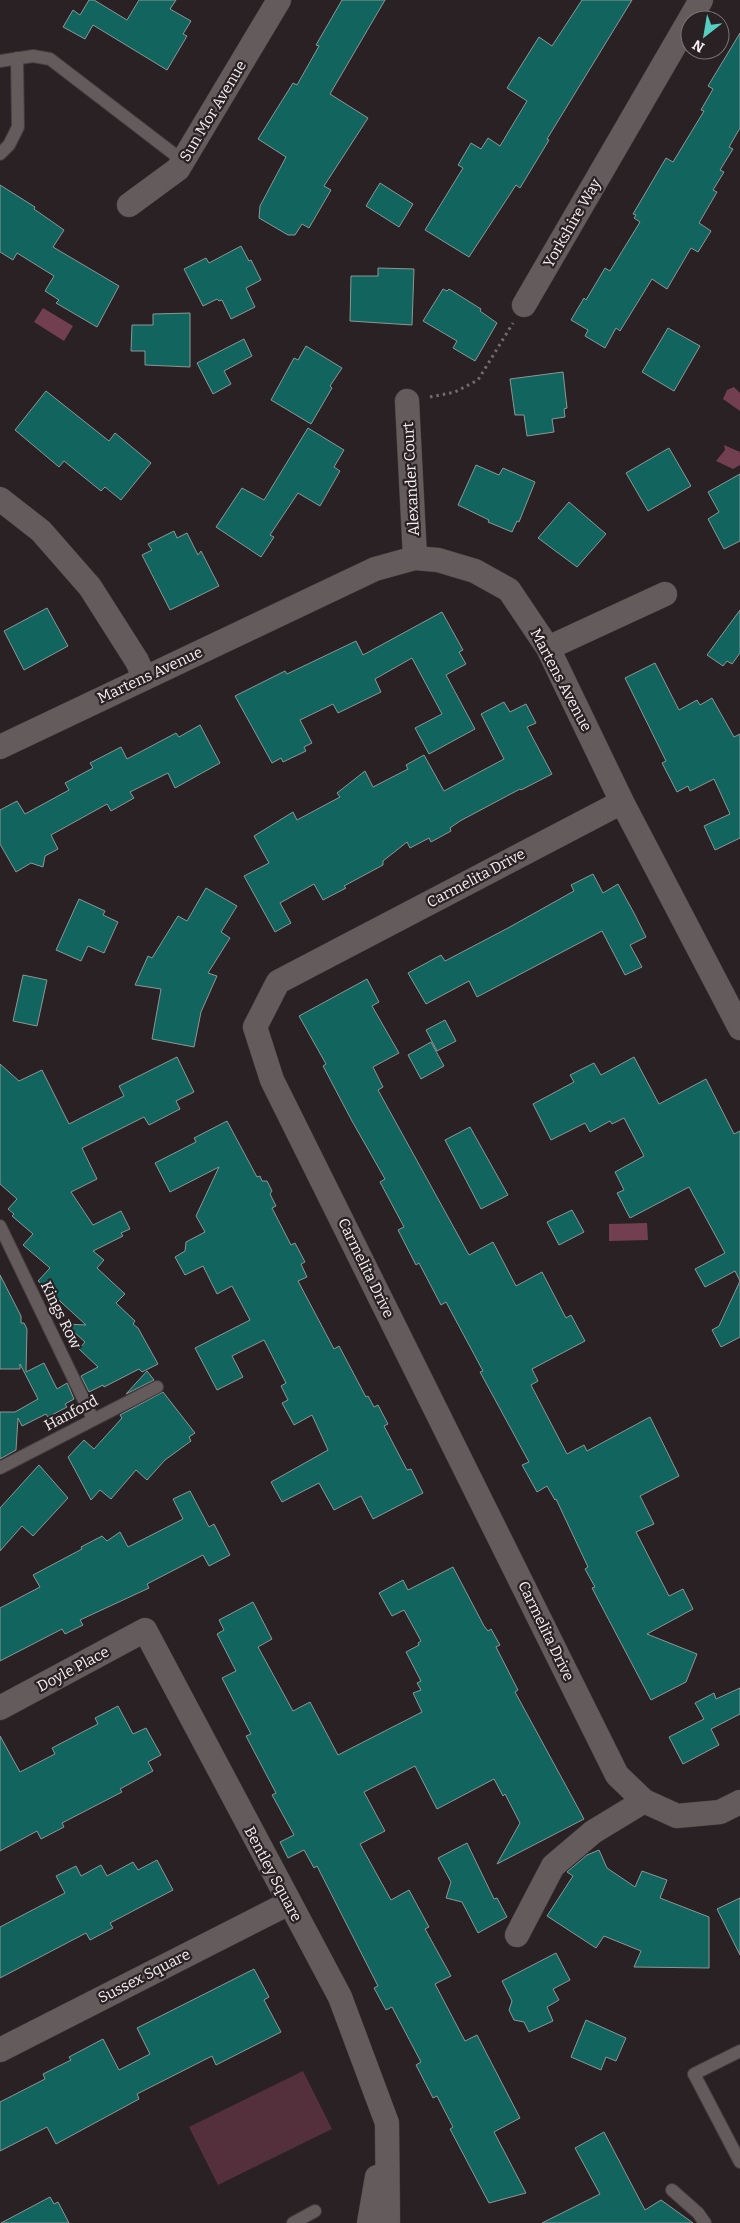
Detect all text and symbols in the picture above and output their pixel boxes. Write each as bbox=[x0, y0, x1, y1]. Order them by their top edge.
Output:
north arrow bbox=[680, 10, 730, 60]
text: N bbox=[689, 36, 708, 56]
street label: Sun Mor Avenue bbox=[176, 57, 250, 165]
street label: Yorkshire Way bbox=[539, 175, 605, 271]
street label: Alexander Court bbox=[399, 421, 423, 536]
street label: Martens Avenue bbox=[526, 626, 596, 734]
street label: Martens Avenue bbox=[95, 643, 205, 707]
street label: Carmelita Drive bbox=[424, 845, 528, 911]
street label: Carmelita Drive bbox=[334, 1215, 398, 1321]
street label: Kings Row bbox=[37, 1278, 85, 1352]
street label: Hanford bbox=[41, 1391, 101, 1435]
street label: Carmelita Drive bbox=[514, 1578, 578, 1684]
street label: Doyle Place bbox=[34, 1643, 112, 1695]
street label: Bentley Square bbox=[240, 1823, 306, 1925]
street label: Sussex Square bbox=[95, 1945, 193, 2007]

